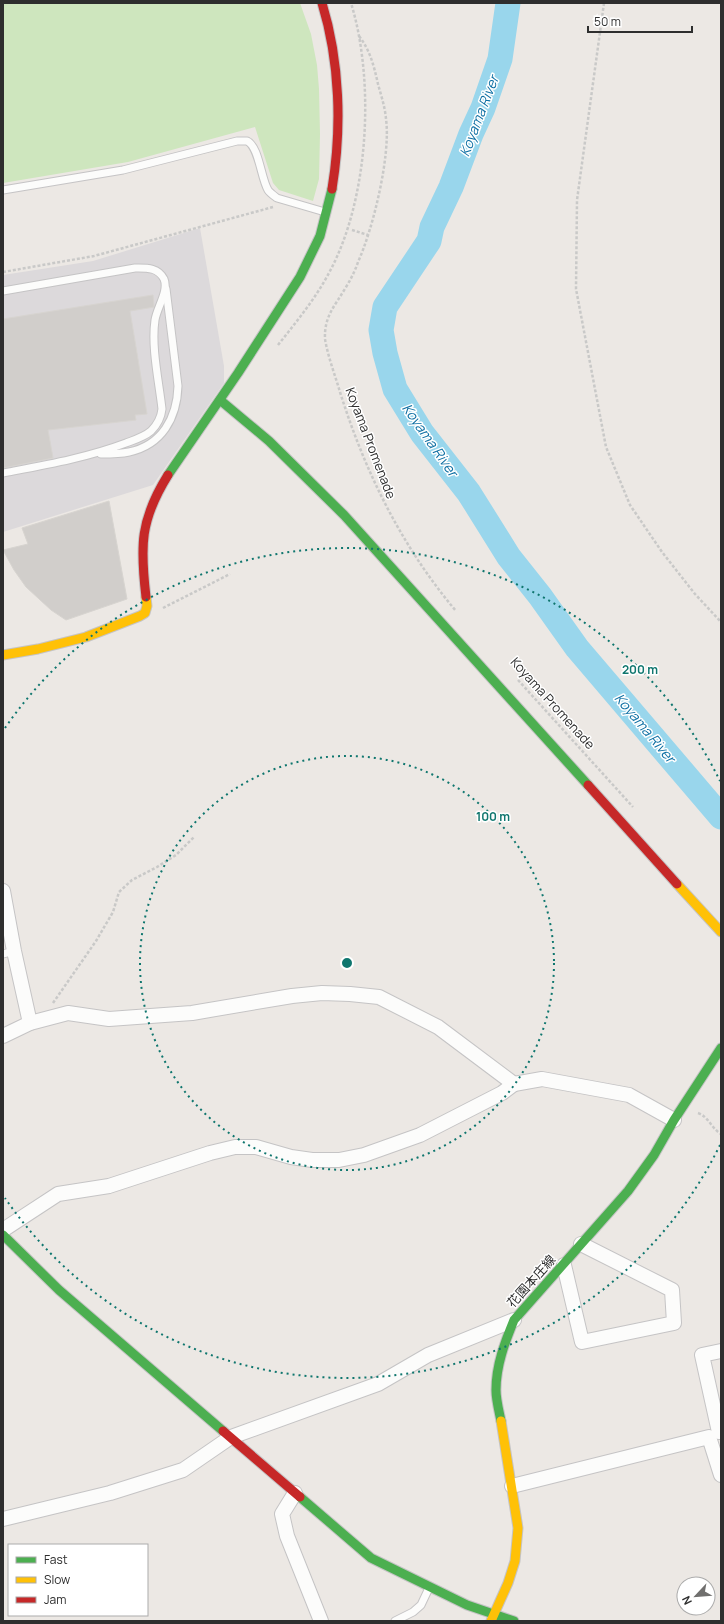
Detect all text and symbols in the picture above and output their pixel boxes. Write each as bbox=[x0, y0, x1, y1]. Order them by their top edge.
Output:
scale bar bbox=[588, 8, 692, 34]
text: 50 m bbox=[594, 13, 621, 30]
water label: Koyama River bbox=[454, 71, 503, 159]
street label: Koyama Promenade bbox=[341, 385, 401, 502]
water label: Koyama River bbox=[398, 399, 464, 482]
street label: Koyama Promenade bbox=[507, 653, 599, 753]
text: 200 m bbox=[622, 661, 658, 678]
water label: Koyama River bbox=[611, 689, 681, 768]
text: 100 m bbox=[476, 808, 510, 825]
centre of rings bbox=[340, 956, 354, 970]
street label: 花園本庄線 bbox=[503, 1251, 559, 1311]
legend bbox=[8, 1544, 148, 1616]
text: Fast bbox=[44, 1551, 68, 1568]
text: Slow bbox=[44, 1571, 70, 1588]
north arrow bbox=[676, 1576, 716, 1616]
text: Jam bbox=[44, 1591, 66, 1608]
text: N bbox=[678, 1594, 695, 1607]

